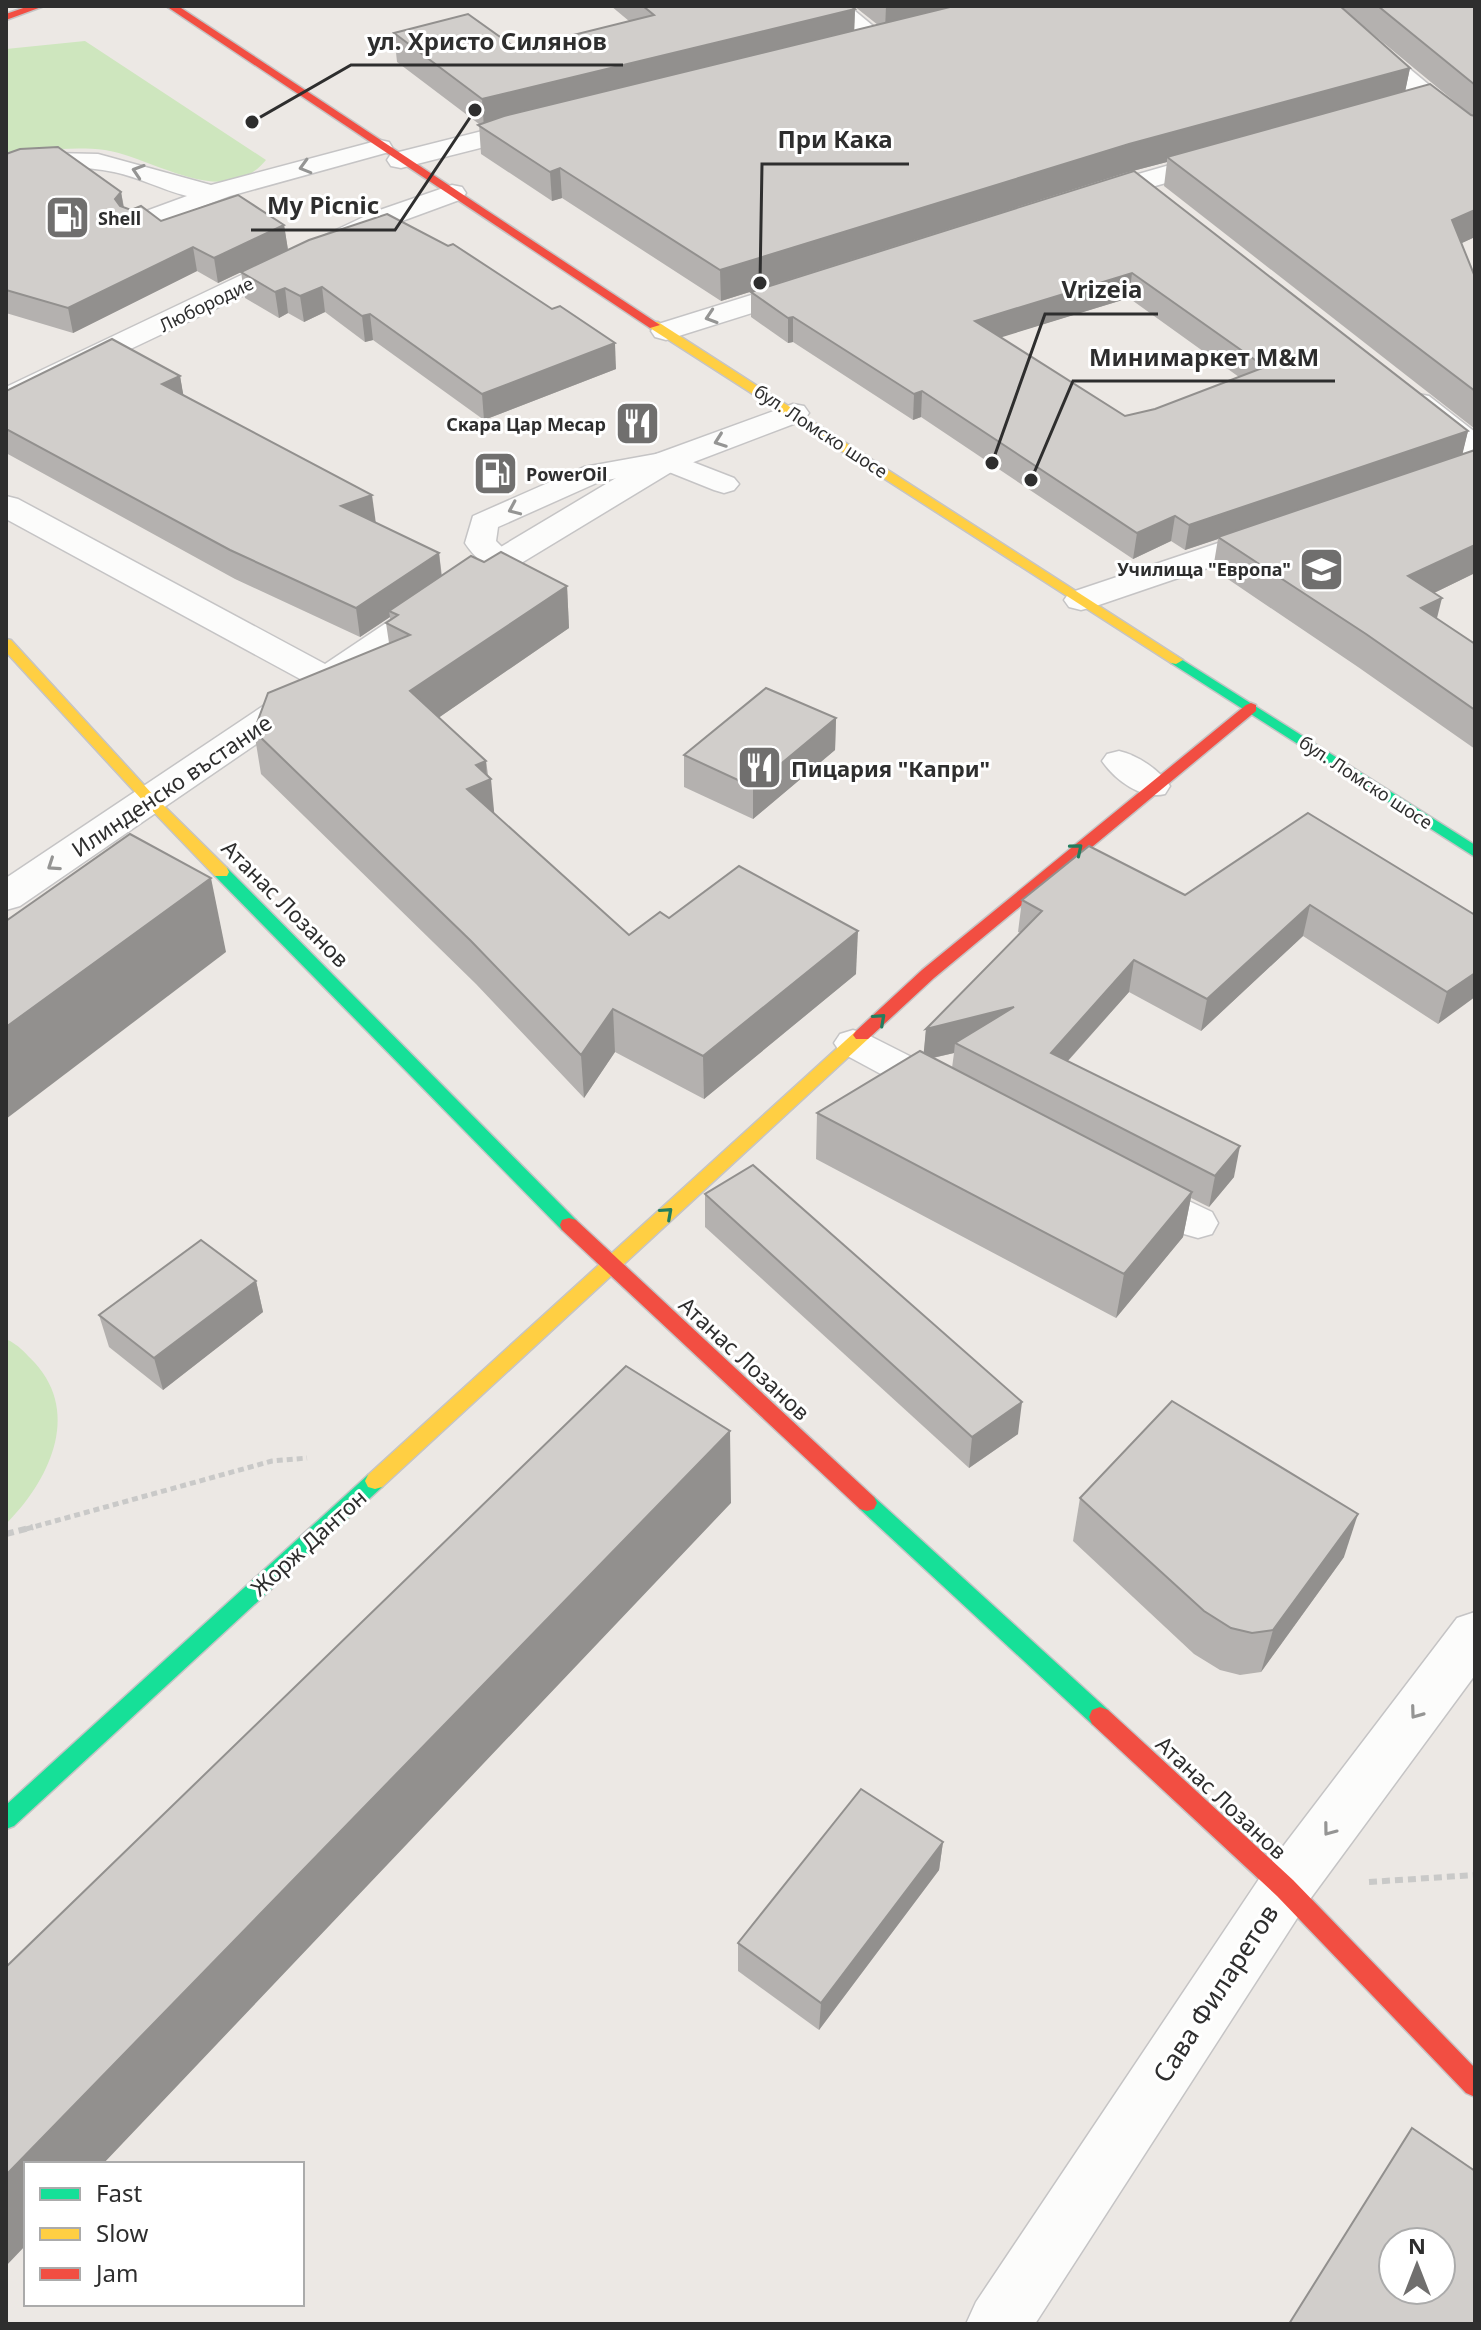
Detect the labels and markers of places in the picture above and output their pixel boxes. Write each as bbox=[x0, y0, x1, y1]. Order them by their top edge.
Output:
callout: ул. Христо Силянов bbox=[351, 17, 623, 65]
callout: При Кака bbox=[762, 116, 909, 164]
callout: My Picnic bbox=[251, 182, 395, 230]
fuel station icon: Shell bbox=[43, 194, 91, 242]
place label: Shell bbox=[98, 206, 141, 230]
callout: Vrizeia bbox=[1045, 266, 1158, 314]
callout: Минимаркет М&М bbox=[1073, 333, 1335, 381]
restaurant icon: Скара Цар Месар bbox=[613, 400, 661, 448]
place label: Скара Цар Месар bbox=[446, 412, 606, 436]
fuel station icon: PowerOil bbox=[471, 450, 519, 498]
place label: PowerOil bbox=[526, 462, 607, 486]
school or university icon: Училища "Европа" bbox=[1298, 545, 1346, 593]
place label: Училища "Европа" bbox=[1117, 557, 1291, 581]
restaurant icon: Пицария "Капри" bbox=[736, 744, 784, 792]
place label: Пицария "Капри" bbox=[791, 753, 990, 783]

